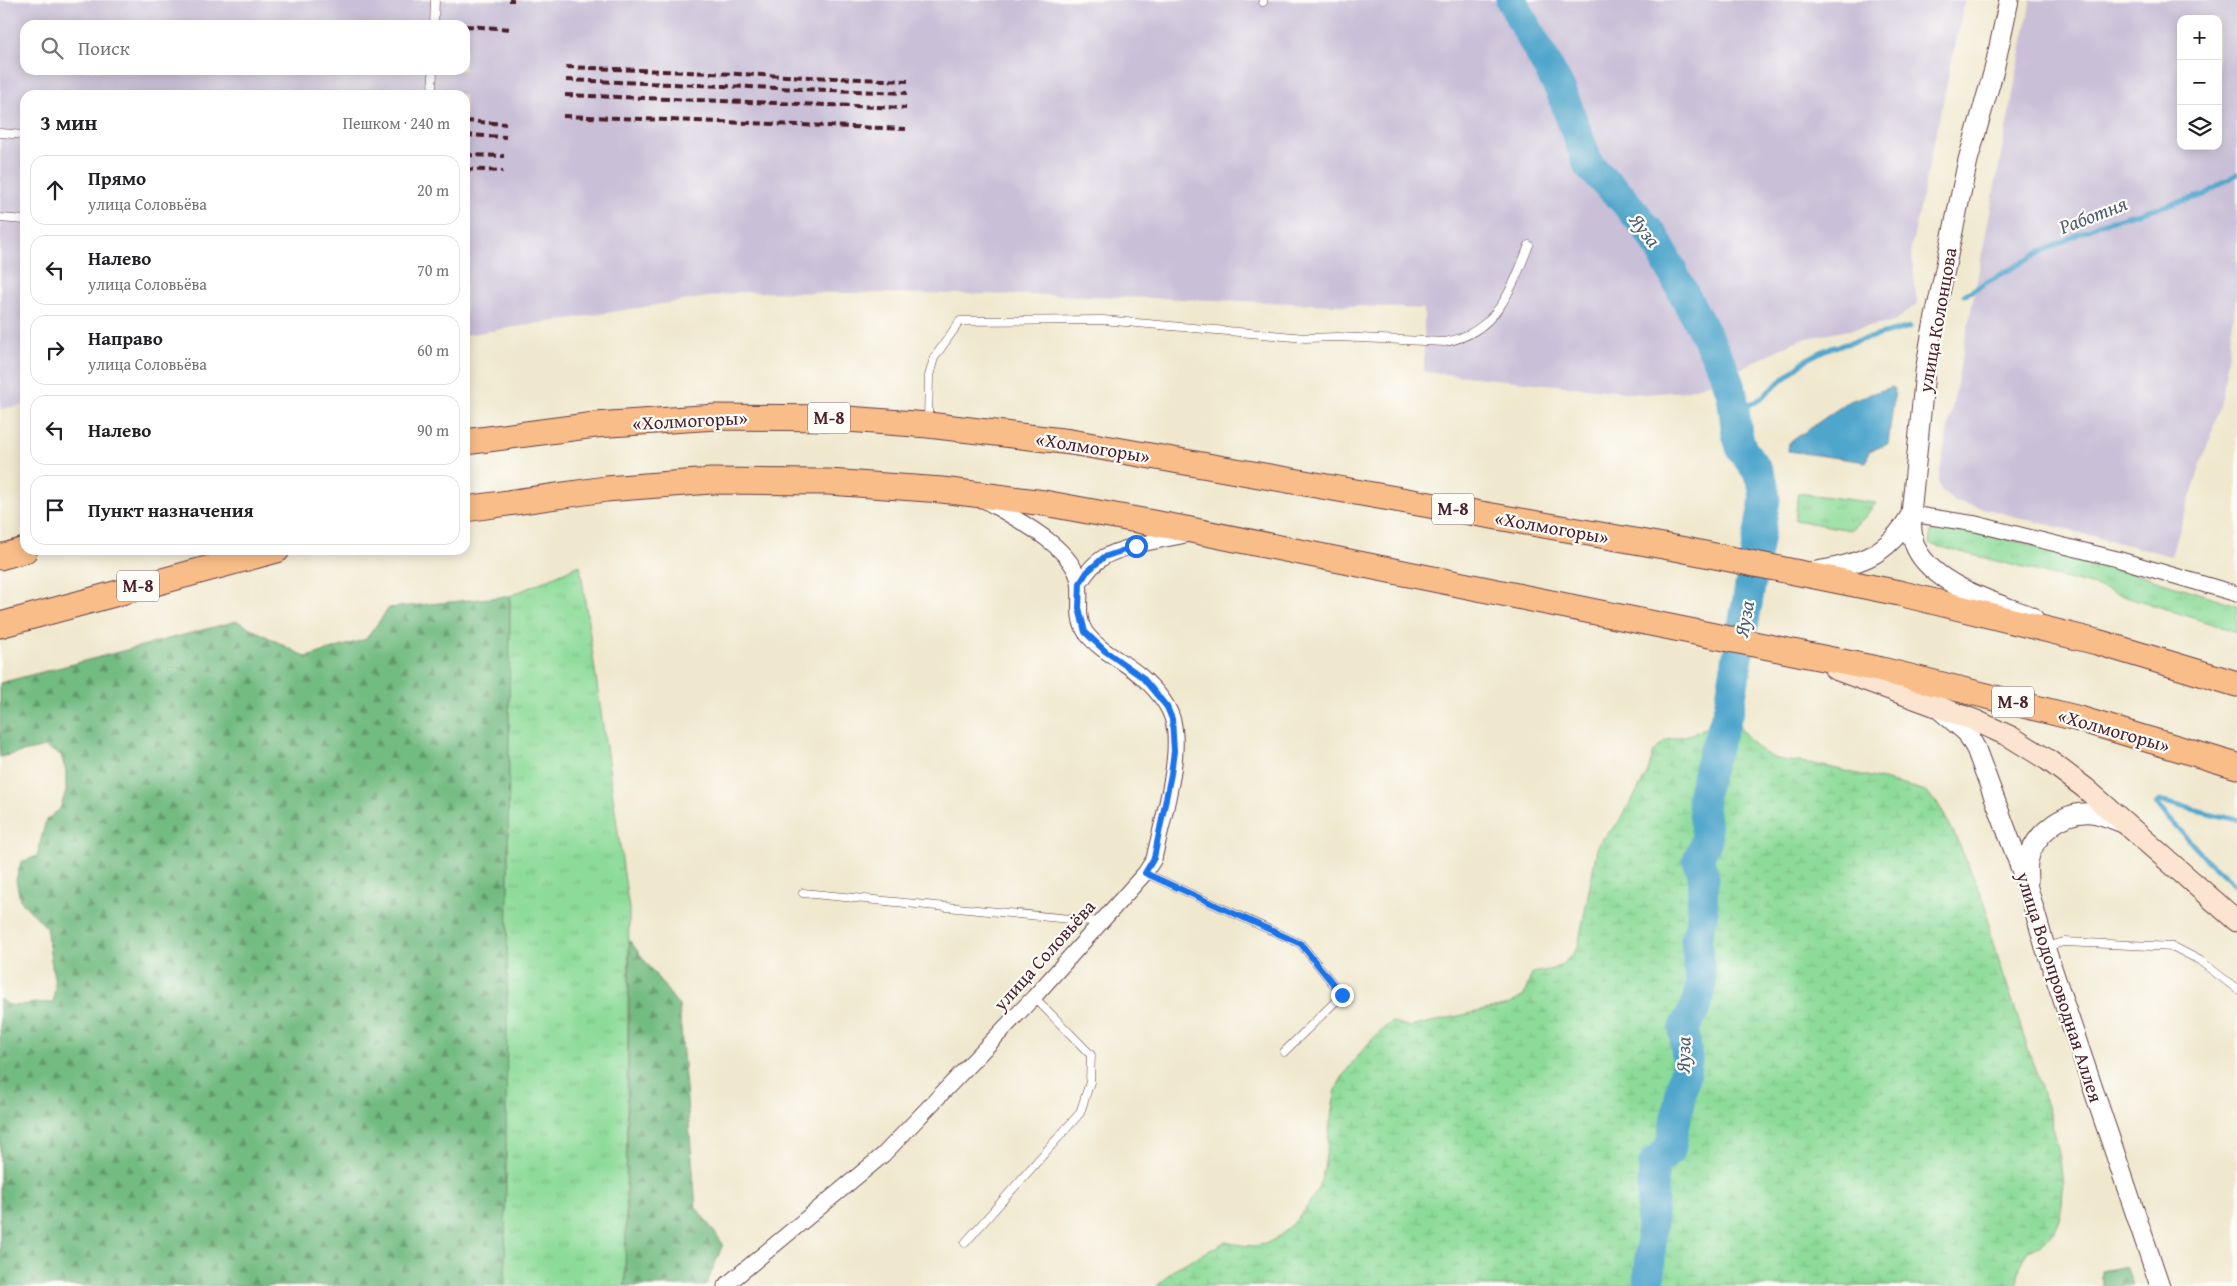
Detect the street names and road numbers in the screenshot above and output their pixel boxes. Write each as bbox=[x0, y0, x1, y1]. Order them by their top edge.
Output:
street label: улица Колонцова bbox=[1910, 245, 1964, 396]
road number: М-8 bbox=[808, 402, 850, 433]
street label: «Холмогоры» bbox=[632, 403, 748, 437]
street label: «Холмогоры» bbox=[1034, 424, 1152, 470]
road number: М-8 bbox=[1432, 494, 1474, 524]
street label: «Холмогоры» bbox=[1493, 503, 1611, 551]
road number: М-8 bbox=[117, 570, 159, 602]
road number: М-8 bbox=[1992, 686, 2034, 718]
street label: «Холмогоры» bbox=[2055, 701, 2173, 759]
street label: улица Водопроводная Аллея bbox=[2009, 867, 2111, 1106]
street label: улица Соловьёва bbox=[986, 893, 1102, 1018]

